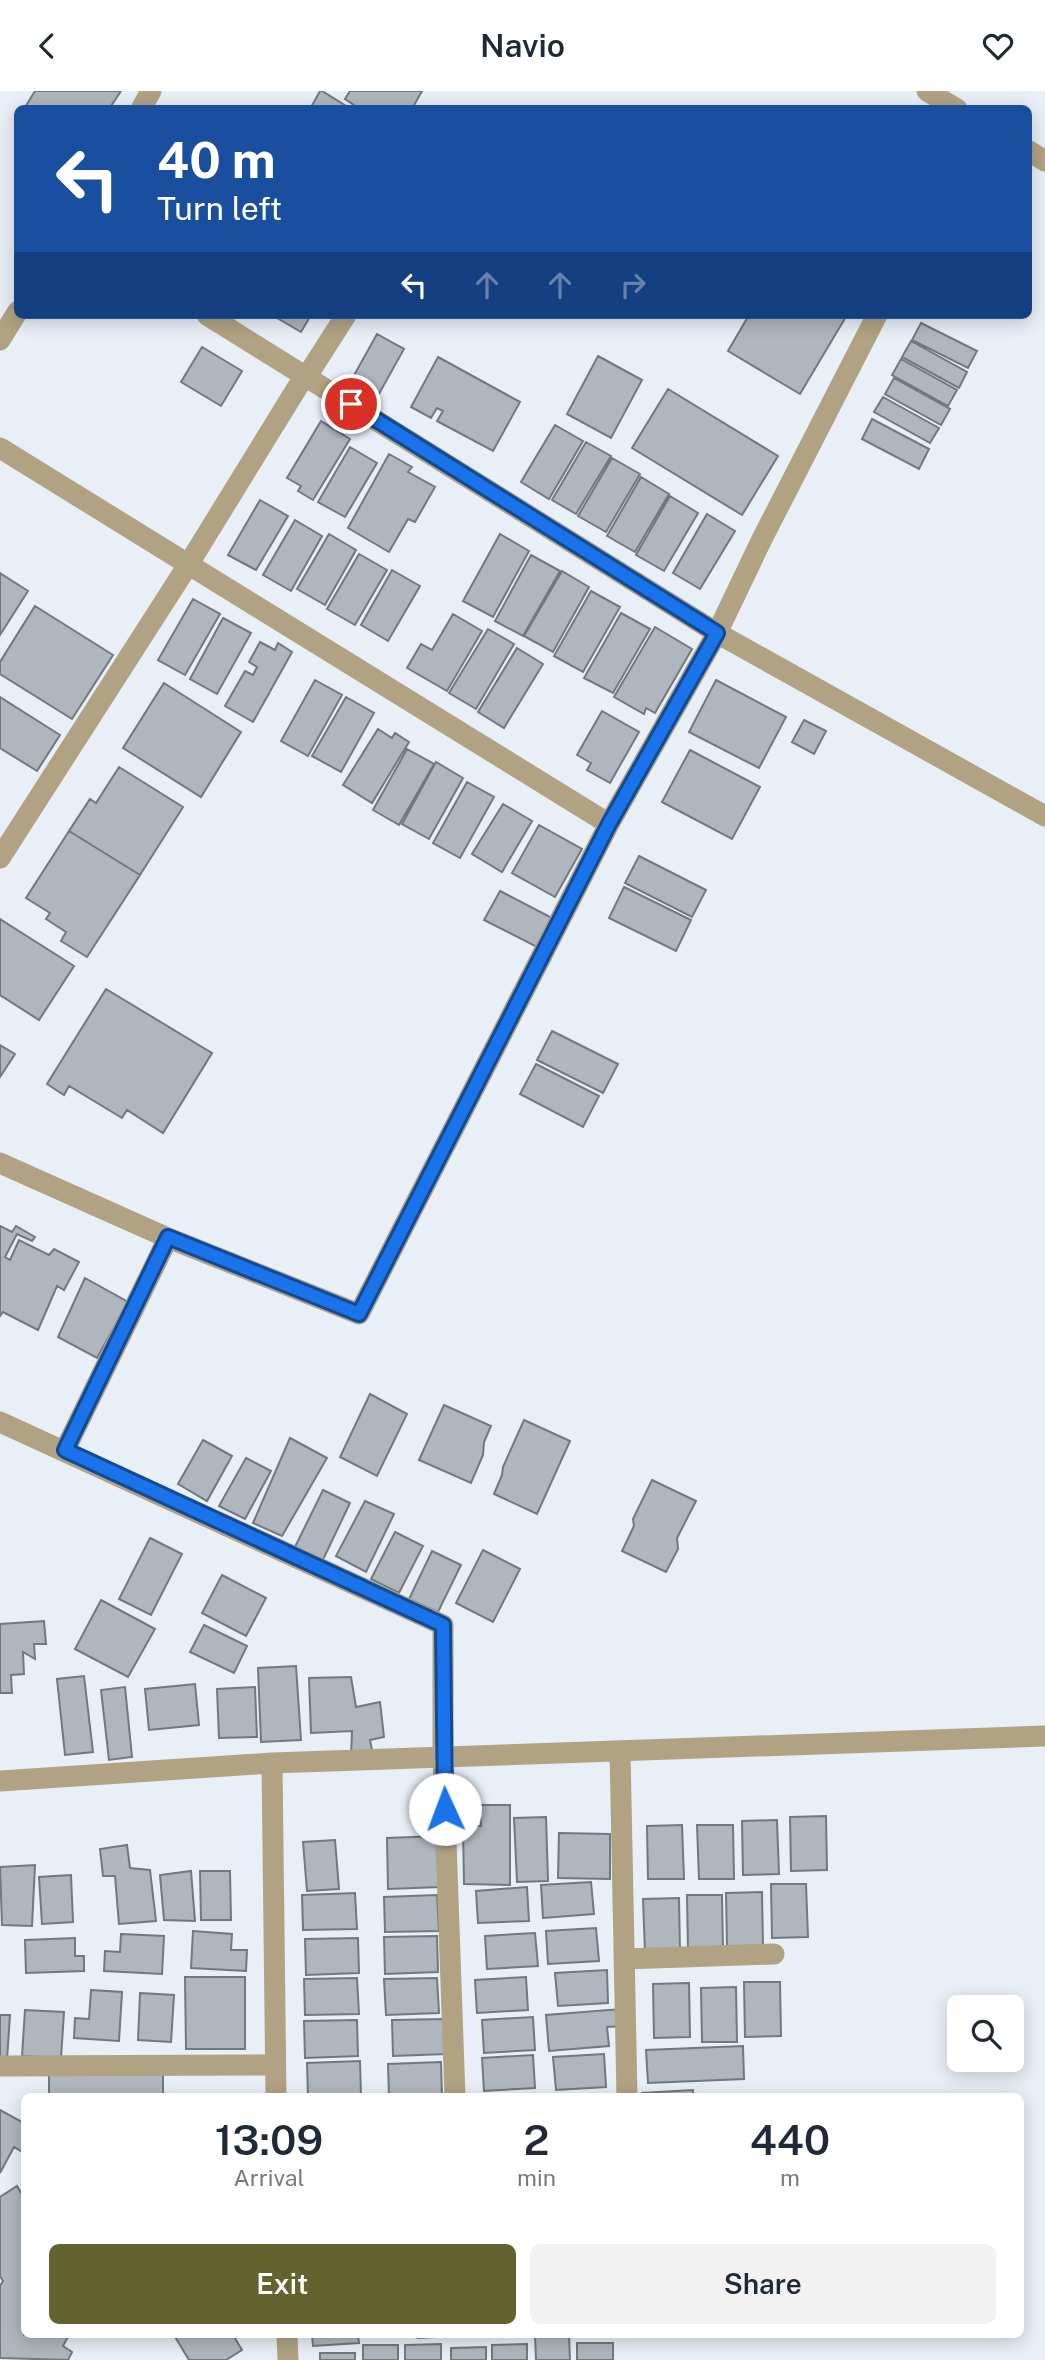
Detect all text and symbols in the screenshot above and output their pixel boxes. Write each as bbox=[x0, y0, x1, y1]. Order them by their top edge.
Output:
icon: back bbox=[28, 27, 66, 65]
text: Navio bbox=[480, 27, 565, 64]
icon: heart bbox=[979, 27, 1017, 65]
text: 40 m bbox=[157, 131, 276, 189]
icon: left bbox=[42, 133, 133, 224]
text: Turn left bbox=[157, 190, 282, 227]
icon: left bbox=[395, 266, 433, 304]
icon: ahead bbox=[468, 266, 506, 304]
icon: ahead bbox=[541, 266, 579, 304]
icon: right bbox=[614, 266, 652, 304]
pin bbox=[321, 374, 381, 434]
icon: arrive bbox=[332, 385, 370, 423]
position arrow bbox=[408, 1772, 482, 1846]
map controls bbox=[947, 1995, 1024, 2072]
button: search bbox=[947, 1995, 1024, 2072]
text: 13:09 bbox=[215, 2115, 323, 2164]
text: 2 bbox=[524, 2115, 549, 2164]
text: 440 bbox=[750, 2115, 830, 2164]
text: Arrival bbox=[233, 2164, 305, 2191]
text: min bbox=[517, 2164, 556, 2191]
text: m bbox=[780, 2164, 800, 2191]
button: Exit bbox=[49, 2244, 516, 2324]
button: Share bbox=[530, 2244, 996, 2324]

